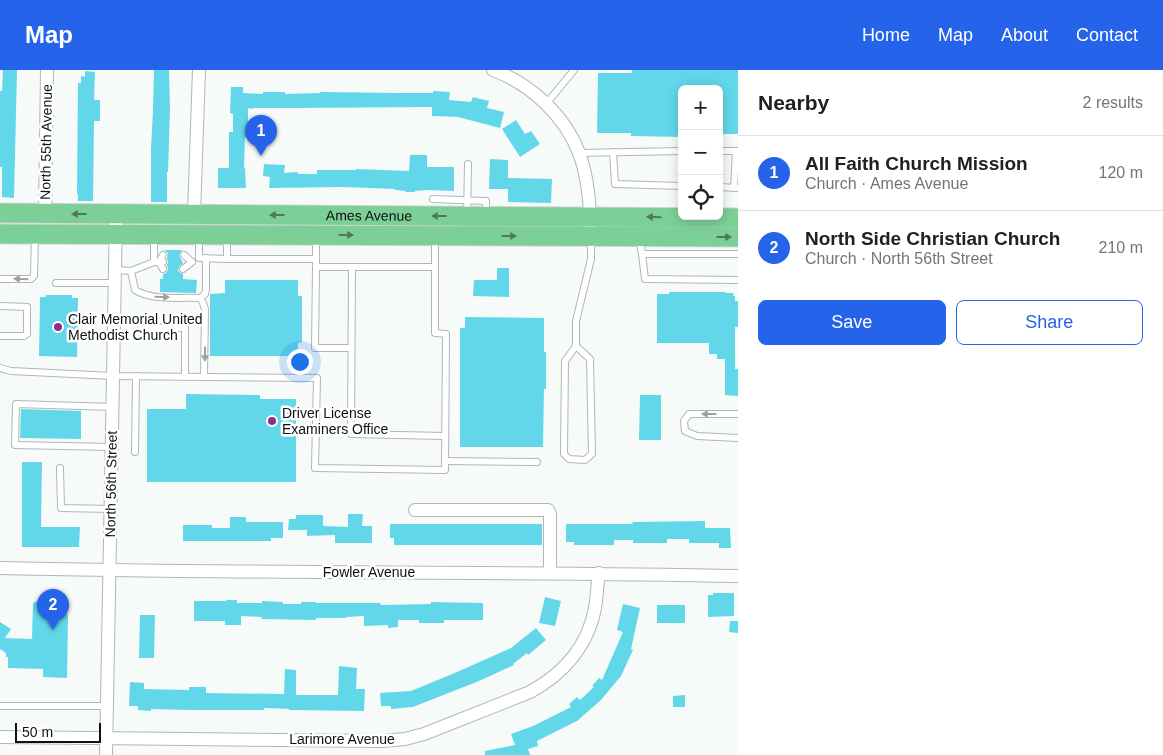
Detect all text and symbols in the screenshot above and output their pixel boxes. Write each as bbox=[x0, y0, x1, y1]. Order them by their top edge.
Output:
text: Map bbox=[25, 21, 73, 48]
text: Home bbox=[862, 25, 910, 45]
text: Map bbox=[938, 25, 973, 45]
text: About bbox=[1001, 25, 1048, 45]
text: Contact bbox=[1076, 25, 1138, 45]
street label: North 55th Avenue bbox=[37, 84, 55, 200]
map controls bbox=[678, 85, 723, 220]
button: + bbox=[678, 85, 723, 130]
text: Nearby bbox=[758, 91, 829, 114]
text: 2 results bbox=[1083, 94, 1143, 111]
pin: 1 bbox=[245, 115, 277, 156]
button: − bbox=[678, 130, 723, 175]
text: All Faith Church Mission bbox=[805, 153, 1028, 174]
text: 1 bbox=[770, 164, 778, 181]
text: 120 m bbox=[1099, 164, 1143, 181]
button: locate bbox=[678, 175, 723, 220]
text: Church · Ames Avenue bbox=[805, 175, 968, 192]
street label: Ames Avenue bbox=[326, 207, 412, 224]
one-way arrow bbox=[71, 210, 87, 218]
one-way arrow bbox=[269, 211, 285, 219]
one-way arrow bbox=[431, 212, 447, 220]
one-way arrow bbox=[646, 213, 662, 221]
text: North Side Christian Church bbox=[805, 228, 1060, 249]
one-way arrow bbox=[338, 231, 354, 239]
one-way arrow bbox=[501, 232, 517, 240]
one-way arrow bbox=[716, 233, 732, 241]
text: 2 bbox=[770, 239, 778, 256]
text: 210 m bbox=[1099, 239, 1143, 256]
text: Church · North 56th Street bbox=[805, 250, 993, 267]
one-way arrow bbox=[13, 275, 29, 283]
one-way arrow bbox=[154, 293, 170, 301]
button: Save bbox=[758, 300, 946, 345]
button: Share bbox=[956, 300, 1143, 345]
place label: Clair Memorial United Methodist Church bbox=[68, 311, 203, 343]
marker: Clair Memorial United Methodist Church bbox=[52, 321, 64, 333]
one-way arrow bbox=[201, 346, 209, 362]
your location bbox=[287, 349, 313, 375]
place label: Driver License Examiners Office bbox=[282, 405, 389, 437]
one-way arrow bbox=[701, 410, 717, 418]
marker: Driver License Examiners Office bbox=[266, 415, 278, 427]
street label: North 56th Street bbox=[102, 430, 120, 537]
street label: Fowler Avenue bbox=[323, 564, 415, 580]
pin: 2 bbox=[37, 589, 69, 630]
scale bar bbox=[15, 720, 101, 743]
text: 50 m bbox=[22, 724, 53, 740]
street label: Larimore Avenue bbox=[289, 731, 395, 747]

